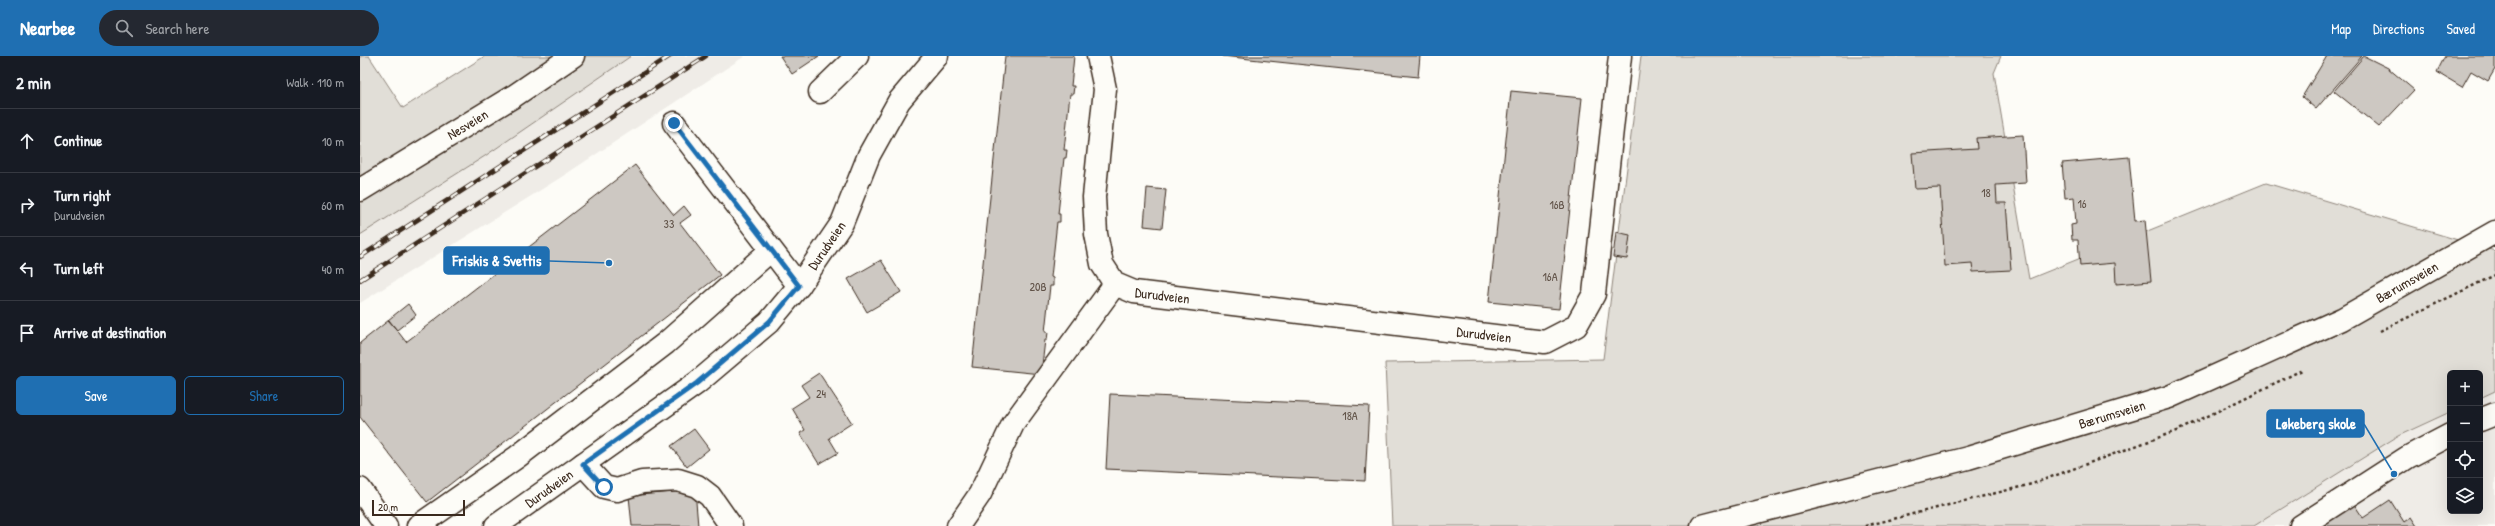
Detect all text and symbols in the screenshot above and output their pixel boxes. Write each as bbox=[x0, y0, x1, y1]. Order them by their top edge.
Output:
search box bbox=[99, 10, 379, 46]
text: Nearbee bbox=[20, 15, 75, 41]
icon: search bbox=[113, 17, 135, 39]
text: Search here bbox=[145, 18, 210, 39]
text: Map bbox=[2331, 19, 2351, 38]
text: Directions bbox=[2373, 19, 2424, 38]
text: Saved bbox=[2446, 19, 2475, 38]
text: 2 min bbox=[16, 71, 51, 94]
text: Walk · 110 m bbox=[286, 73, 344, 91]
street label: Nesveien bbox=[443, 104, 491, 144]
route end bbox=[665, 114, 683, 132]
icon: ahead bbox=[16, 130, 38, 152]
text: Continue bbox=[54, 130, 102, 151]
text: 10 m bbox=[322, 132, 344, 150]
house number: 18 bbox=[1981, 184, 1991, 201]
text: Turn right bbox=[54, 185, 110, 206]
icon: right bbox=[16, 194, 38, 216]
house number: 16 bbox=[2077, 195, 2087, 212]
text: 60 m bbox=[321, 196, 344, 214]
house number: 16B bbox=[1549, 196, 1565, 213]
text: Durudveien bbox=[54, 206, 105, 224]
house number: 33 bbox=[664, 215, 674, 232]
street label: Durudveien bbox=[803, 217, 850, 273]
callout: Friskis & Svettis bbox=[444, 247, 549, 274]
text: Friskis & Svettis bbox=[451, 250, 542, 271]
street label: Bærumsveien bbox=[2372, 256, 2441, 307]
icon: left bbox=[16, 258, 38, 280]
text: Turn left bbox=[54, 258, 104, 279]
text: 40 m bbox=[321, 260, 344, 278]
house number: 16A bbox=[1542, 268, 1558, 285]
house number: 20B bbox=[1029, 278, 1047, 295]
street label: Durudveien bbox=[1134, 282, 1191, 308]
street label: Durudveien bbox=[1456, 321, 1512, 347]
icon: arrive bbox=[16, 322, 38, 344]
text: Arrive at destination bbox=[54, 322, 166, 343]
map controls bbox=[2447, 370, 2483, 514]
button: + bbox=[2447, 370, 2483, 406]
button: Save bbox=[16, 376, 176, 415]
button: Share bbox=[184, 376, 344, 415]
house number: 24 bbox=[816, 385, 827, 402]
street label: Bærumsveien bbox=[2076, 395, 2148, 433]
button: − bbox=[2447, 406, 2483, 442]
house number: 18A bbox=[1342, 407, 1358, 424]
callout: Løkeberg skole bbox=[2267, 410, 2364, 437]
text: Løkeberg skole bbox=[2276, 413, 2356, 435]
button: locate bbox=[2447, 442, 2483, 478]
street label: Durudveien bbox=[521, 464, 577, 512]
route start bbox=[595, 478, 613, 496]
button: layers bbox=[2447, 478, 2483, 514]
scale bar bbox=[372, 498, 465, 517]
text: 20 m bbox=[378, 500, 398, 514]

